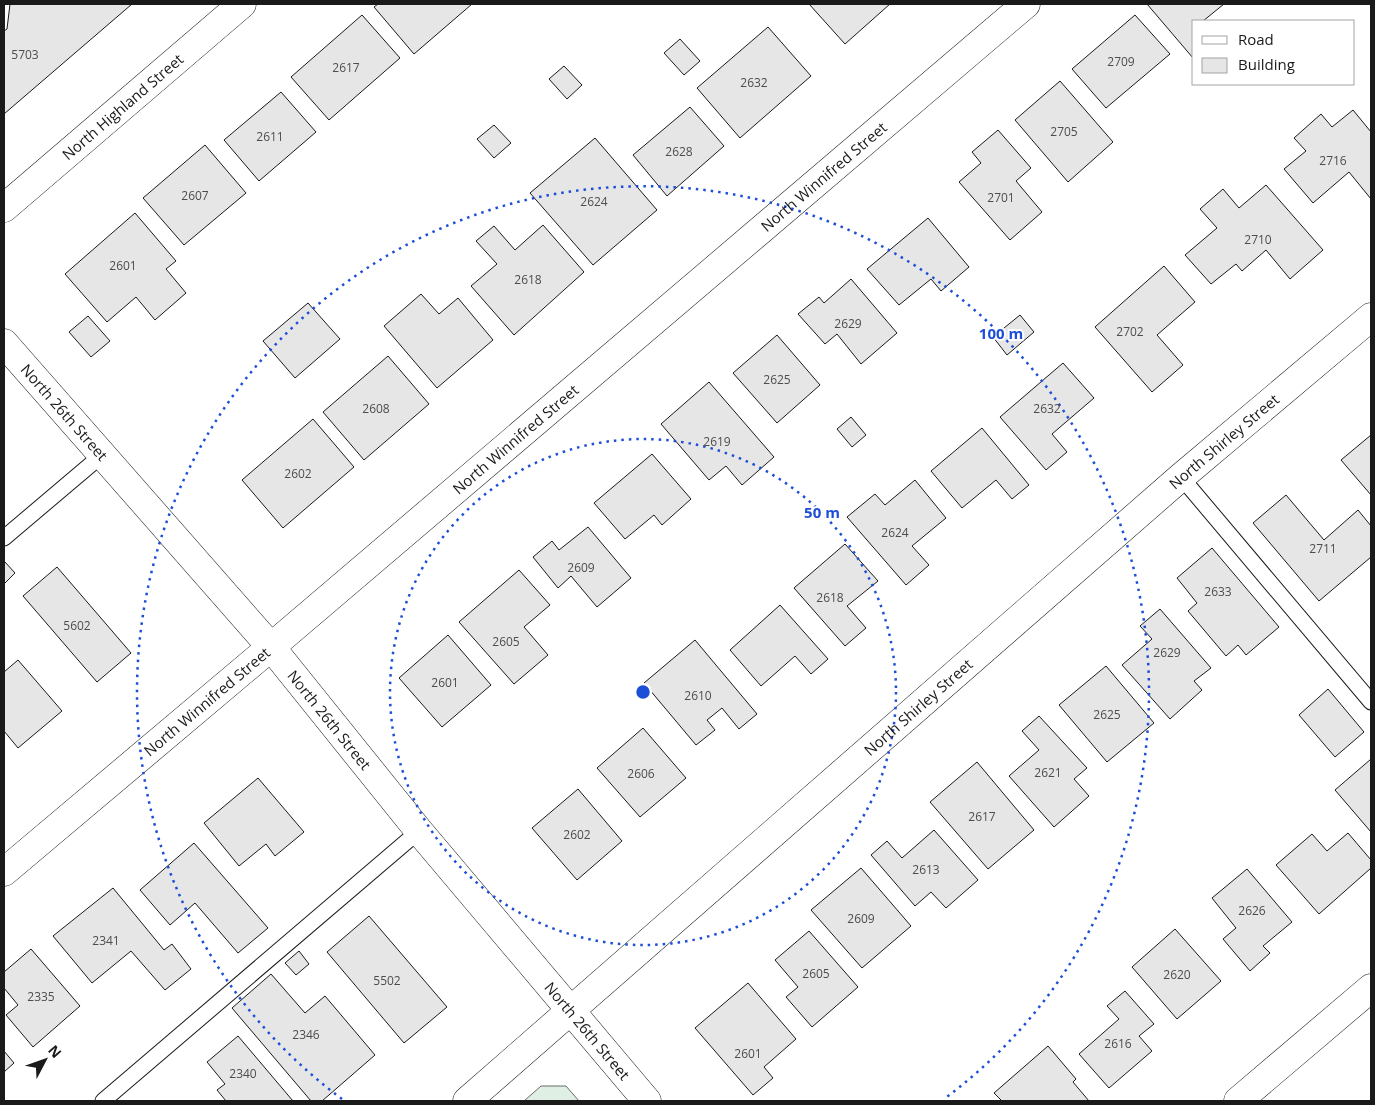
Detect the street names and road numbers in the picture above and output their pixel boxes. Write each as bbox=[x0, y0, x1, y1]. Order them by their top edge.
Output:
street label: North Highland Street bbox=[58, 49, 187, 164]
street label: North Winnifred Street bbox=[756, 117, 891, 236]
street label: North 26th Street bbox=[17, 359, 113, 465]
street label: North Winnifred Street bbox=[448, 380, 582, 498]
street label: North Shirley Street bbox=[1164, 389, 1283, 493]
street label: North Winnifred Street bbox=[139, 642, 274, 760]
street label: North Shirley Street bbox=[860, 654, 977, 760]
street label: North 26th Street bbox=[283, 666, 376, 774]
street label: North 26th Street bbox=[540, 977, 635, 1084]

